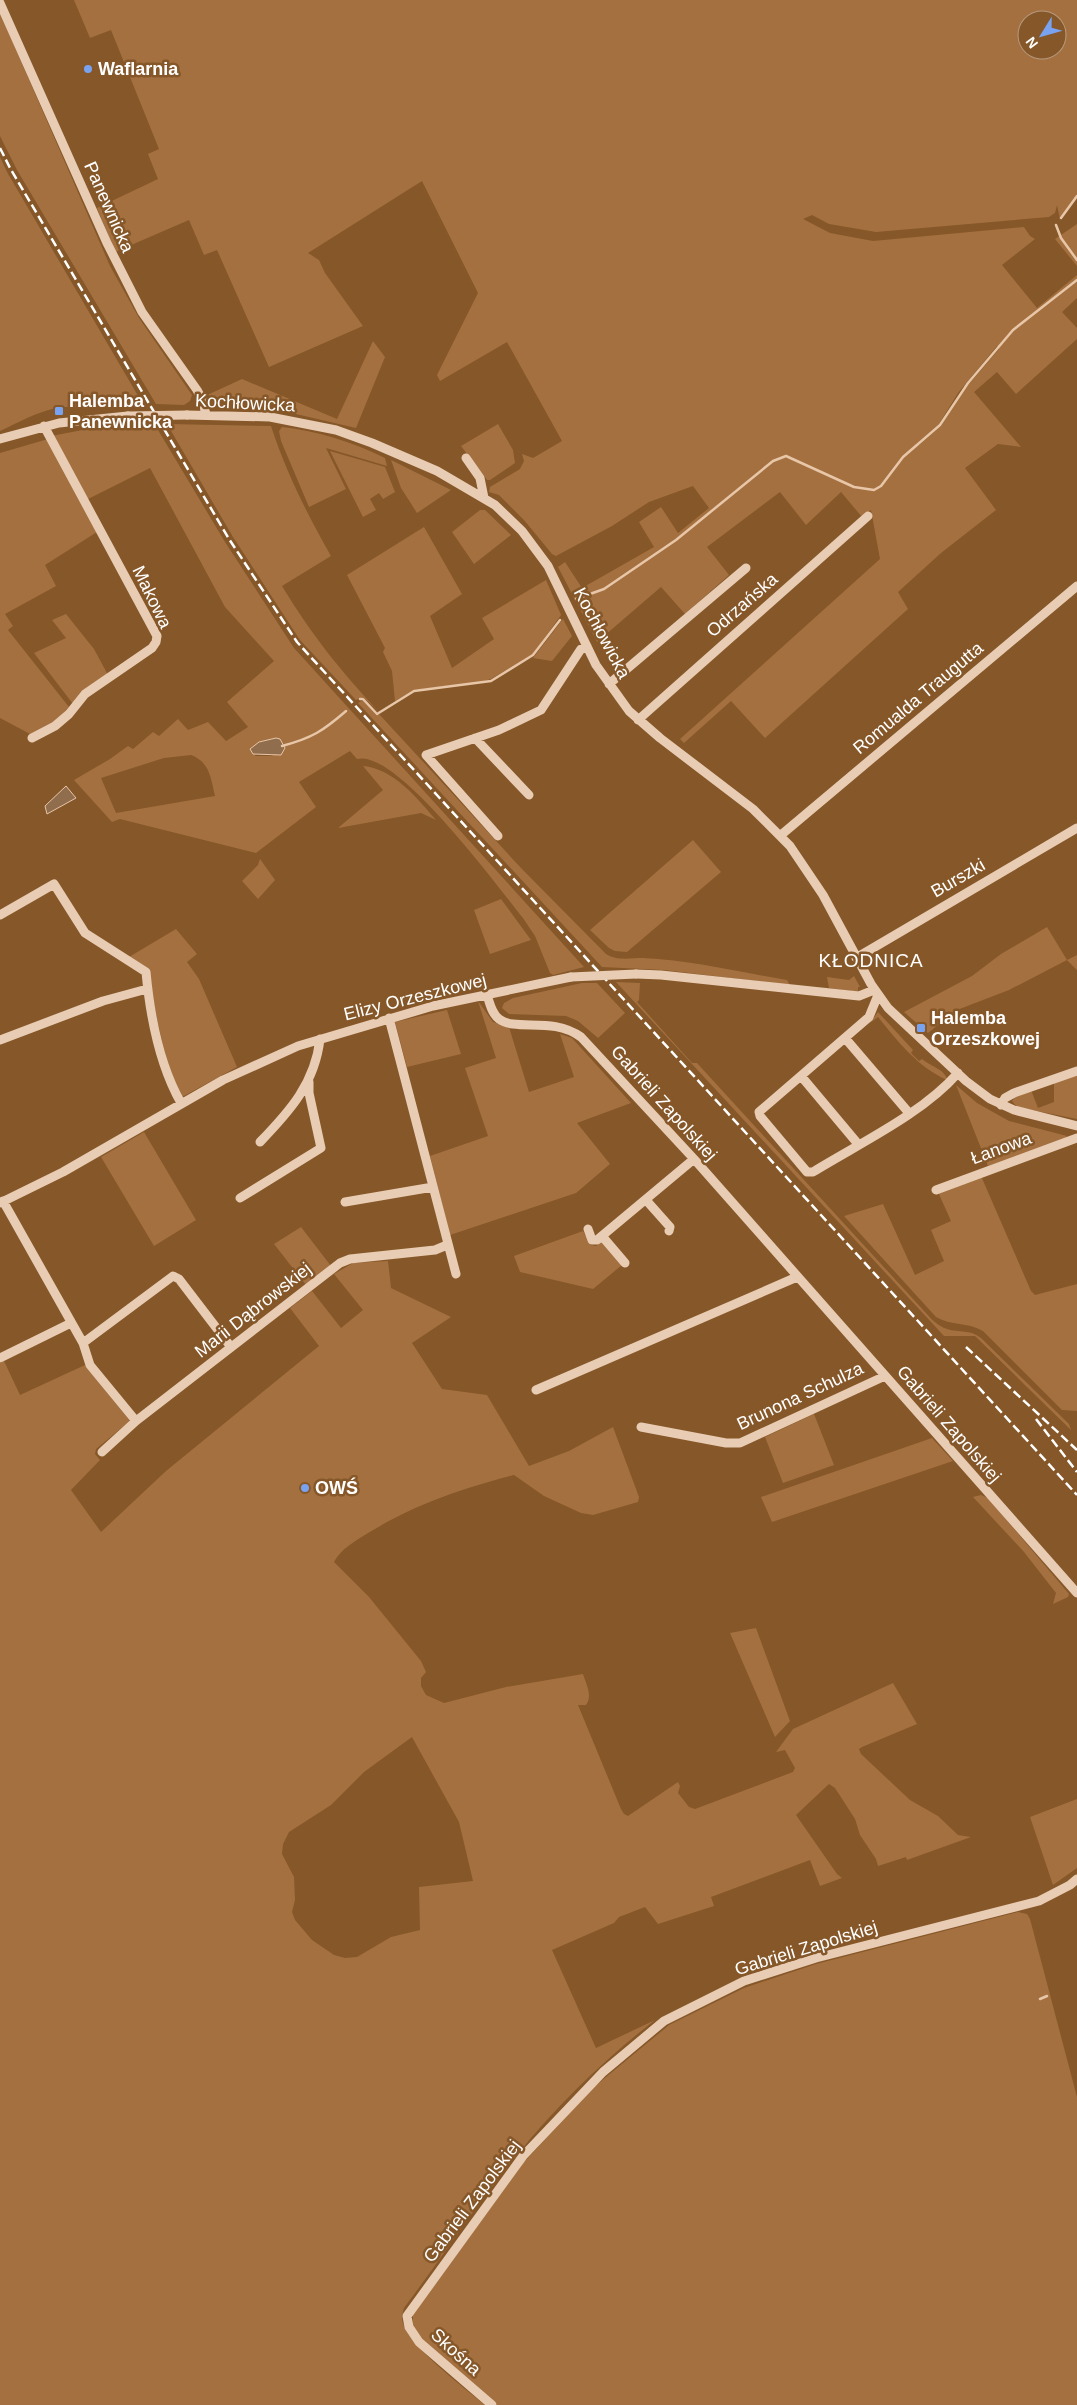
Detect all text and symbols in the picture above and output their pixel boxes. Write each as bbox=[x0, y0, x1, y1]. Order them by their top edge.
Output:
north arrow bbox=[1017, 10, 1067, 60]
text: N bbox=[1022, 34, 1041, 52]
place label: Waflarnia bbox=[98, 59, 179, 79]
marker: Waflarnia bbox=[82, 63, 94, 75]
street label: Panewnicka bbox=[80, 159, 138, 256]
street label: Kochłowicka bbox=[195, 390, 296, 416]
place label: Halemba Panewnicka bbox=[69, 391, 173, 432]
marker: Halemba Panewnicka bbox=[53, 405, 65, 417]
street label: Makowa bbox=[128, 562, 176, 632]
street label: Odrzańska bbox=[703, 568, 782, 641]
street label: Kochłowicka bbox=[570, 584, 635, 683]
street label: Romualda Traugutta bbox=[849, 637, 988, 758]
street label: Burszki bbox=[927, 855, 989, 901]
district label: KŁODNICA bbox=[818, 950, 924, 971]
street label: Elizy Orzeszkowej bbox=[342, 970, 488, 1024]
place label: Halemba Orzeszkowej bbox=[931, 1008, 1040, 1049]
marker: Halemba Orzeszkowej bbox=[915, 1022, 927, 1034]
street label: Gabrieli Zapolskiej bbox=[607, 1041, 721, 1165]
street label: Łanowa bbox=[968, 1127, 1035, 1168]
street label: Marii Dąbrowskiej bbox=[191, 1258, 315, 1362]
street label: Brunona Schulza bbox=[734, 1358, 867, 1434]
street label: Gabrieli Zapolskiej bbox=[893, 1362, 1005, 1486]
place label: OWŚ bbox=[315, 1477, 358, 1498]
marker: OWŚ bbox=[299, 1482, 311, 1494]
street label: Gabrieli Zapolskiej bbox=[732, 1917, 880, 1979]
street label: Gabrieli Zapolskiej bbox=[419, 2136, 525, 2266]
street label: Skośna bbox=[427, 2324, 486, 2380]

